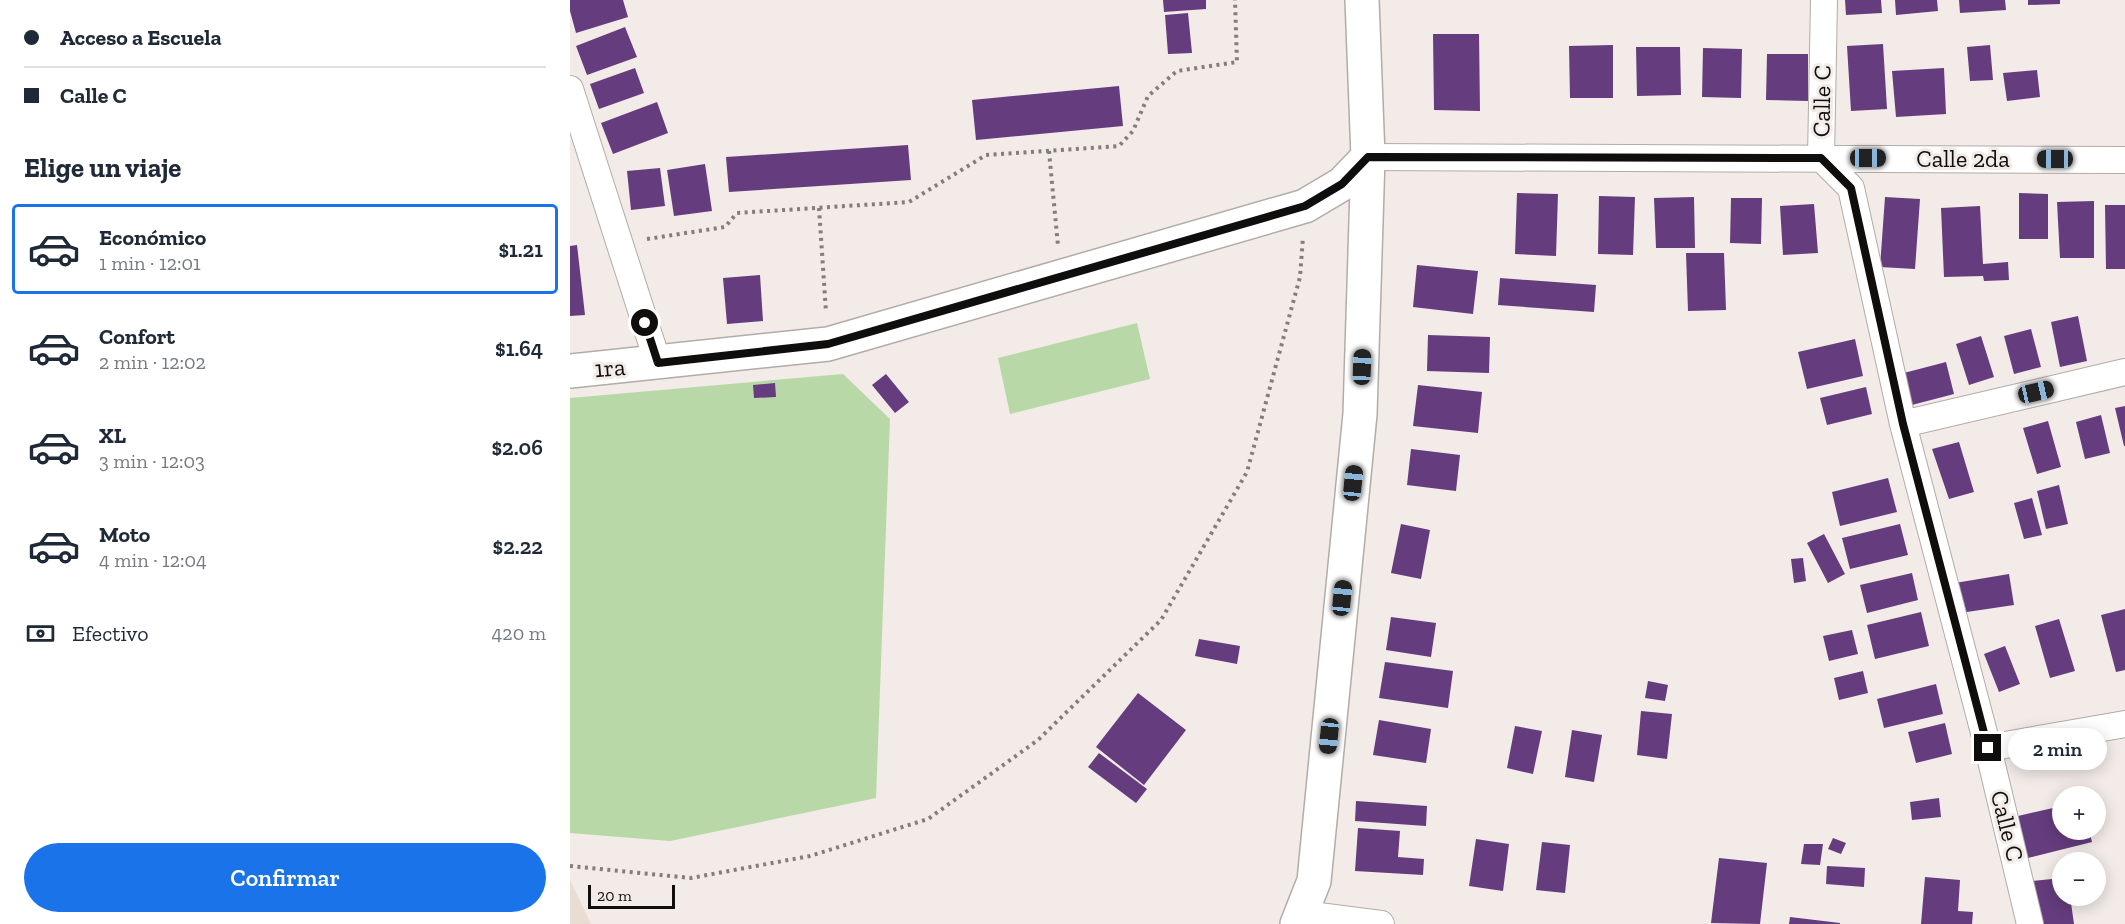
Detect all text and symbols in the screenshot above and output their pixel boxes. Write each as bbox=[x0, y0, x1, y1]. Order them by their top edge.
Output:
text: Acceso a Escuela bbox=[60, 24, 222, 51]
street label: Calle C bbox=[1806, 65, 1837, 137]
text: Calle C bbox=[60, 82, 127, 109]
street label: Calle 2da bbox=[1916, 144, 2010, 173]
car bbox=[1850, 149, 1886, 167]
car bbox=[2037, 150, 2073, 168]
text: Elige un viaje bbox=[24, 152, 181, 184]
icon: car bbox=[27, 222, 81, 276]
text: Económico bbox=[99, 224, 206, 251]
text: $1.21 bbox=[498, 236, 543, 263]
text: 1 min · 12:01 bbox=[99, 251, 201, 275]
route start bbox=[631, 309, 658, 336]
icon: car bbox=[27, 321, 81, 375]
text: Confort bbox=[99, 323, 175, 350]
text: $1.64 bbox=[495, 335, 543, 362]
car bbox=[1352, 349, 1372, 385]
text: 2 min · 12:02 bbox=[99, 350, 206, 374]
street label: 1ra bbox=[593, 352, 627, 383]
car bbox=[2016, 379, 2056, 405]
icon: car bbox=[27, 420, 81, 474]
text: XL bbox=[99, 422, 126, 449]
text: $2.06 bbox=[491, 434, 543, 461]
text: 3 min · 12:03 bbox=[99, 449, 205, 473]
car bbox=[1342, 464, 1364, 502]
icon: car bbox=[27, 519, 81, 573]
text: Moto bbox=[99, 521, 150, 548]
text: $2.22 bbox=[493, 533, 543, 560]
text: 4 min · 12:04 bbox=[99, 548, 207, 572]
car bbox=[1331, 579, 1353, 617]
icon: cash bbox=[24, 617, 57, 650]
text: Efectivo bbox=[72, 620, 148, 647]
text: 420 m bbox=[492, 621, 546, 645]
car bbox=[1318, 717, 1340, 755]
callout: 2 min bbox=[2009, 727, 2108, 769]
route end bbox=[1974, 734, 2001, 761]
text: 2 min bbox=[2033, 737, 2082, 761]
map controls bbox=[2052, 786, 2106, 906]
button: + bbox=[2052, 786, 2106, 840]
street label: Calle C bbox=[1985, 787, 2030, 864]
button: Confirmar bbox=[24, 843, 546, 912]
button: − bbox=[2052, 852, 2106, 906]
scale bar bbox=[588, 882, 675, 910]
text: 20 m bbox=[597, 886, 632, 905]

